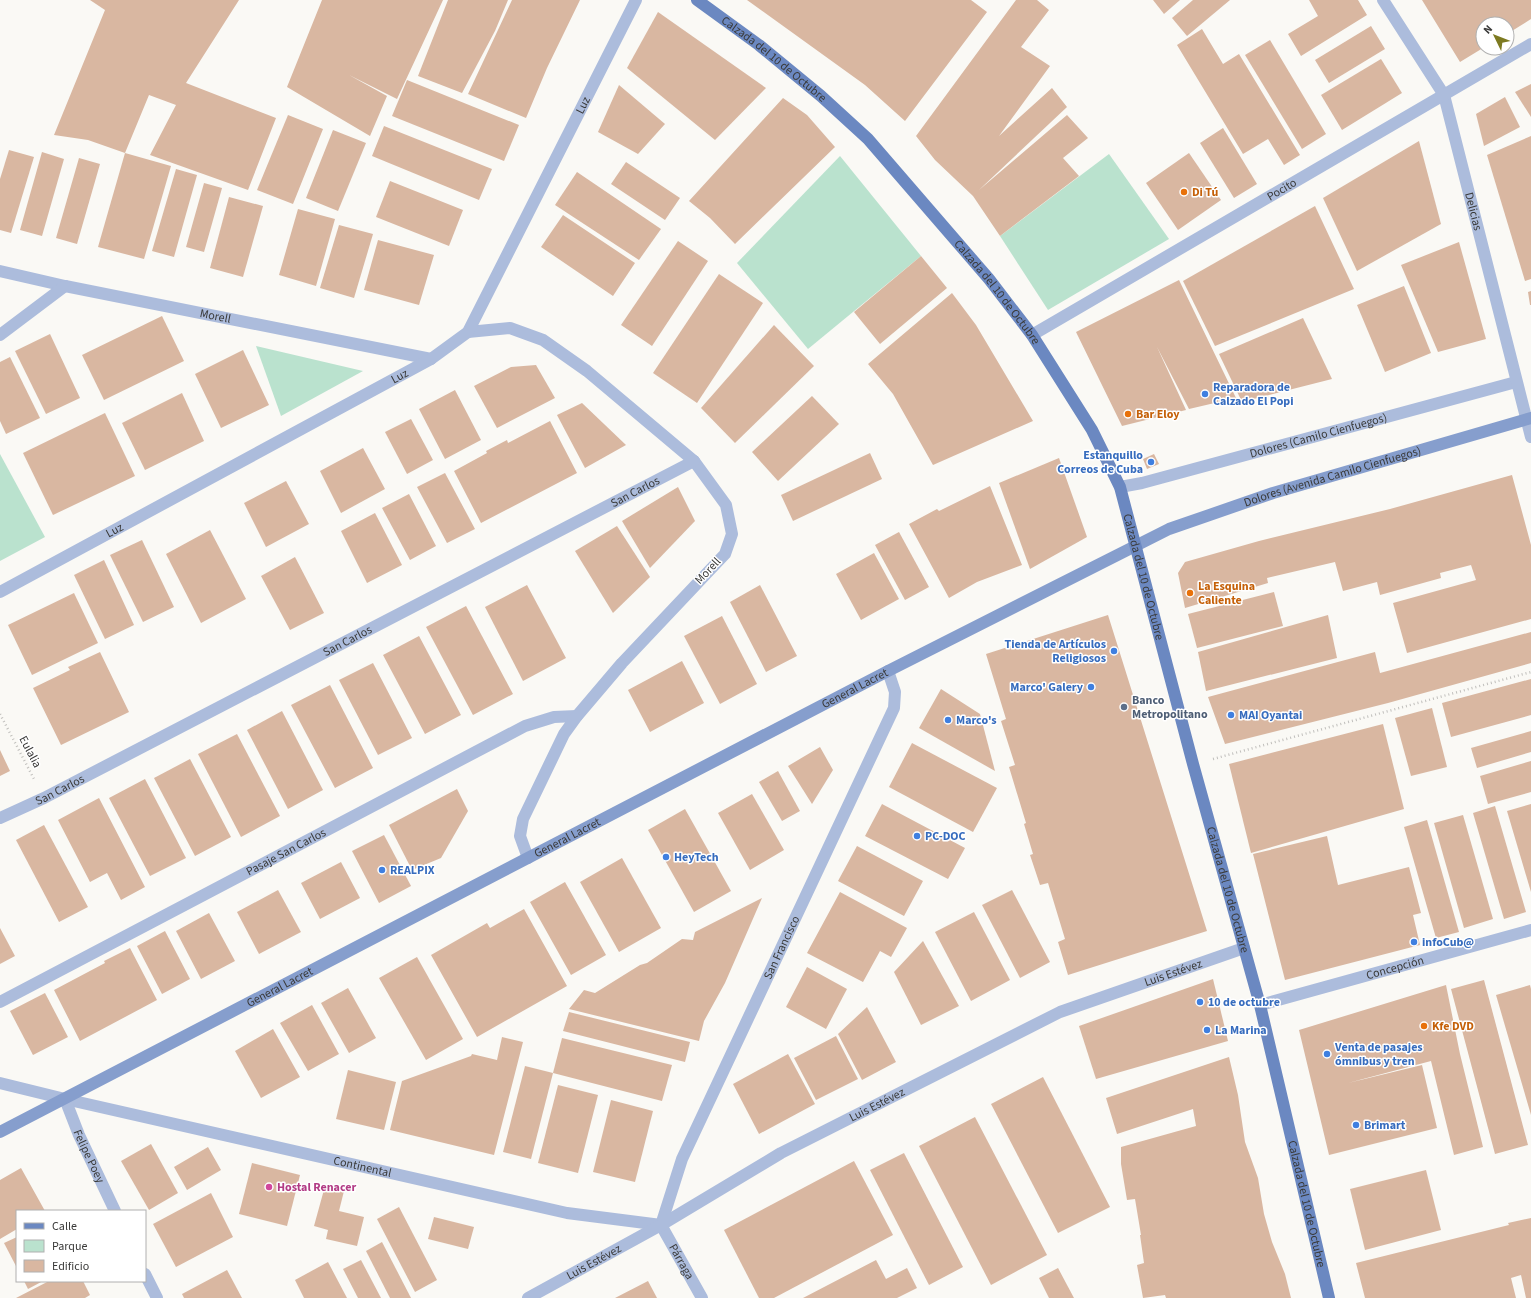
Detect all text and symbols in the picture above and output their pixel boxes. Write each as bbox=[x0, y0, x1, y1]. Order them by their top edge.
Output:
street label: Calzada del 10 de Octubre bbox=[718, 12, 831, 106]
north arrow bbox=[1475, 16, 1515, 56]
text: N bbox=[1480, 22, 1496, 37]
street label: Luz bbox=[571, 94, 594, 117]
street label: Pocito bbox=[1264, 174, 1300, 205]
place label: Di Tú bbox=[1192, 184, 1219, 201]
marker: Di Tú bbox=[1179, 187, 1189, 197]
street label: Delicias bbox=[1461, 190, 1487, 232]
street label: Calzada del 10 de Octubre bbox=[950, 236, 1044, 348]
street label: Morell bbox=[198, 305, 232, 327]
street label: Luz bbox=[388, 364, 411, 388]
place label: Reparadora de Calzado El Popi bbox=[1213, 379, 1294, 410]
marker: Reparadora de Calzado El Popi bbox=[1200, 389, 1210, 399]
place label: Bar Eloy bbox=[1136, 406, 1180, 423]
marker: Bar Eloy bbox=[1123, 409, 1133, 419]
street label: Dolores (Camilo Cienfuegos) bbox=[1248, 409, 1389, 462]
street label: Dolores (Avenida Camilo Cienfuegos) bbox=[1241, 442, 1423, 511]
place label: Estanquillo Correos de Cuba bbox=[1057, 447, 1143, 478]
marker: Estanquillo Correos de Cuba bbox=[1146, 457, 1156, 467]
street label: San Carlos bbox=[607, 472, 662, 511]
street label: Calzada del 10 de Octubre bbox=[1119, 512, 1168, 642]
street label: Luz bbox=[103, 519, 126, 542]
street label: Morell bbox=[691, 554, 725, 588]
place label: La Esquina Caliente bbox=[1198, 578, 1255, 609]
marker: La Esquina Caliente bbox=[1185, 588, 1195, 598]
street label: San Carlos bbox=[320, 621, 375, 661]
place label: Tienda de Artículos Religiosos bbox=[1005, 636, 1106, 667]
marker: Tienda de Artículos Religiosos bbox=[1109, 646, 1119, 656]
street label: General Lacret bbox=[819, 664, 891, 713]
place label: Marco' Galery bbox=[1010, 679, 1084, 696]
marker: Marco' Galery bbox=[1086, 682, 1096, 692]
place label: Banco Metropolitano bbox=[1132, 692, 1208, 723]
marker: Banco Metropolitano bbox=[1119, 702, 1129, 712]
place label: MAI Oyantai bbox=[1239, 707, 1302, 724]
marker: MAI Oyantai bbox=[1226, 710, 1236, 720]
place label: Marco's bbox=[956, 712, 997, 729]
marker: Marco's bbox=[943, 715, 953, 725]
street label: Eulalia bbox=[15, 733, 45, 771]
street label: San Carlos bbox=[32, 770, 87, 809]
street label: General Lacret bbox=[531, 813, 603, 862]
street label: Pasaje San Carlos bbox=[243, 824, 329, 880]
street label: Calzada del 10 de Octubre bbox=[1202, 825, 1254, 955]
place label: PC-DOC bbox=[925, 828, 966, 845]
marker: PC-DOC bbox=[912, 831, 922, 841]
place label: HeyTech bbox=[674, 849, 719, 866]
marker: HeyTech bbox=[661, 852, 671, 862]
place label: REALPIX bbox=[390, 862, 435, 879]
marker: REALPIX bbox=[377, 865, 387, 875]
street label: San Francisco bbox=[759, 913, 804, 982]
place label: infoCub@ bbox=[1422, 934, 1474, 951]
marker: infoCub@ bbox=[1409, 937, 1419, 947]
street label: Concepción bbox=[1364, 952, 1426, 984]
street label: Luis Estévez bbox=[1142, 955, 1204, 991]
street label: General Lacret bbox=[243, 963, 316, 1011]
place label: 10 de octubre bbox=[1208, 994, 1280, 1011]
marker: 10 de octubre bbox=[1195, 997, 1205, 1007]
place label: Kfe DVD bbox=[1432, 1018, 1474, 1035]
marker: Kfe DVD bbox=[1419, 1021, 1429, 1031]
place label: La Marina bbox=[1215, 1022, 1267, 1039]
marker: La Marina bbox=[1202, 1025, 1212, 1035]
place label: Venta de pasajes ómnibus y tren bbox=[1334, 1039, 1423, 1070]
marker: Venta de pasajes ómnibus y tren bbox=[1322, 1049, 1332, 1059]
street label: Luis Estévez bbox=[846, 1083, 908, 1126]
place label: Brimart bbox=[1364, 1117, 1406, 1134]
marker: Brimart bbox=[1351, 1120, 1361, 1130]
street label: Felipe Poey bbox=[69, 1127, 109, 1186]
street label: Calzada del 10 de Octubre bbox=[1284, 1139, 1330, 1269]
street label: Continental bbox=[332, 1152, 393, 1181]
place label: Hostal Renacer bbox=[277, 1179, 356, 1196]
marker: Hostal Renacer bbox=[264, 1182, 274, 1192]
legend bbox=[16, 1210, 146, 1282]
text: Calle bbox=[52, 1218, 77, 1235]
text: Parque bbox=[52, 1238, 88, 1255]
street label: Luis Estévez bbox=[563, 1240, 624, 1284]
street label: Párraga bbox=[665, 1241, 698, 1283]
text: Edificio bbox=[52, 1258, 89, 1275]

